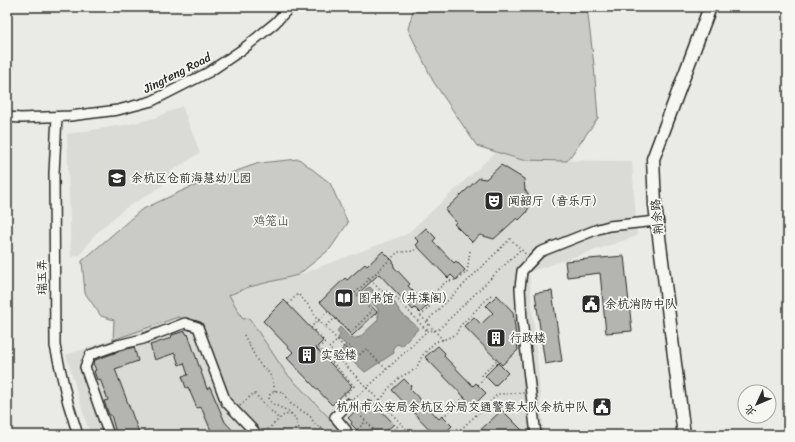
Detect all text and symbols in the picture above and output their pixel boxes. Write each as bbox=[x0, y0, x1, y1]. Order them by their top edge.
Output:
street label: Jingteng Road bbox=[138, 46, 215, 100]
school or university icon: 余杭区仓前海慧幼儿园 bbox=[106, 167, 128, 189]
place label: 余杭区仓前海慧幼儿园 bbox=[131, 167, 251, 189]
theatre icon: 闻韶厅（音乐厅） bbox=[483, 190, 505, 212]
place label: 闻韶厅（音乐厅） bbox=[508, 190, 604, 212]
street label: 荆余路 bbox=[644, 198, 670, 236]
park label: 鸡笼山 bbox=[253, 210, 289, 232]
street label: 瑞玉弄 bbox=[31, 259, 53, 295]
library icon: 图书馆（井渫阁） bbox=[333, 287, 355, 309]
place label: 图书馆（井渫阁） bbox=[358, 287, 454, 309]
public building icon: 余杭消防中队 bbox=[580, 293, 602, 315]
place label: 余杭消防中队 bbox=[605, 293, 677, 315]
building icon: 行政楼 bbox=[485, 327, 507, 349]
place label: 行政楼 bbox=[510, 327, 546, 349]
building icon: 实验楼 bbox=[296, 344, 318, 366]
place label: 实验楼 bbox=[321, 344, 357, 366]
north arrow bbox=[737, 384, 777, 424]
place label: 杭州市公安局余杭区分局交通警察大队余杭中队 bbox=[336, 396, 588, 418]
public building icon: 杭州市公安局余杭区分局交通警察大队余杭中队 bbox=[591, 396, 613, 418]
text: 北 bbox=[740, 400, 761, 421]

